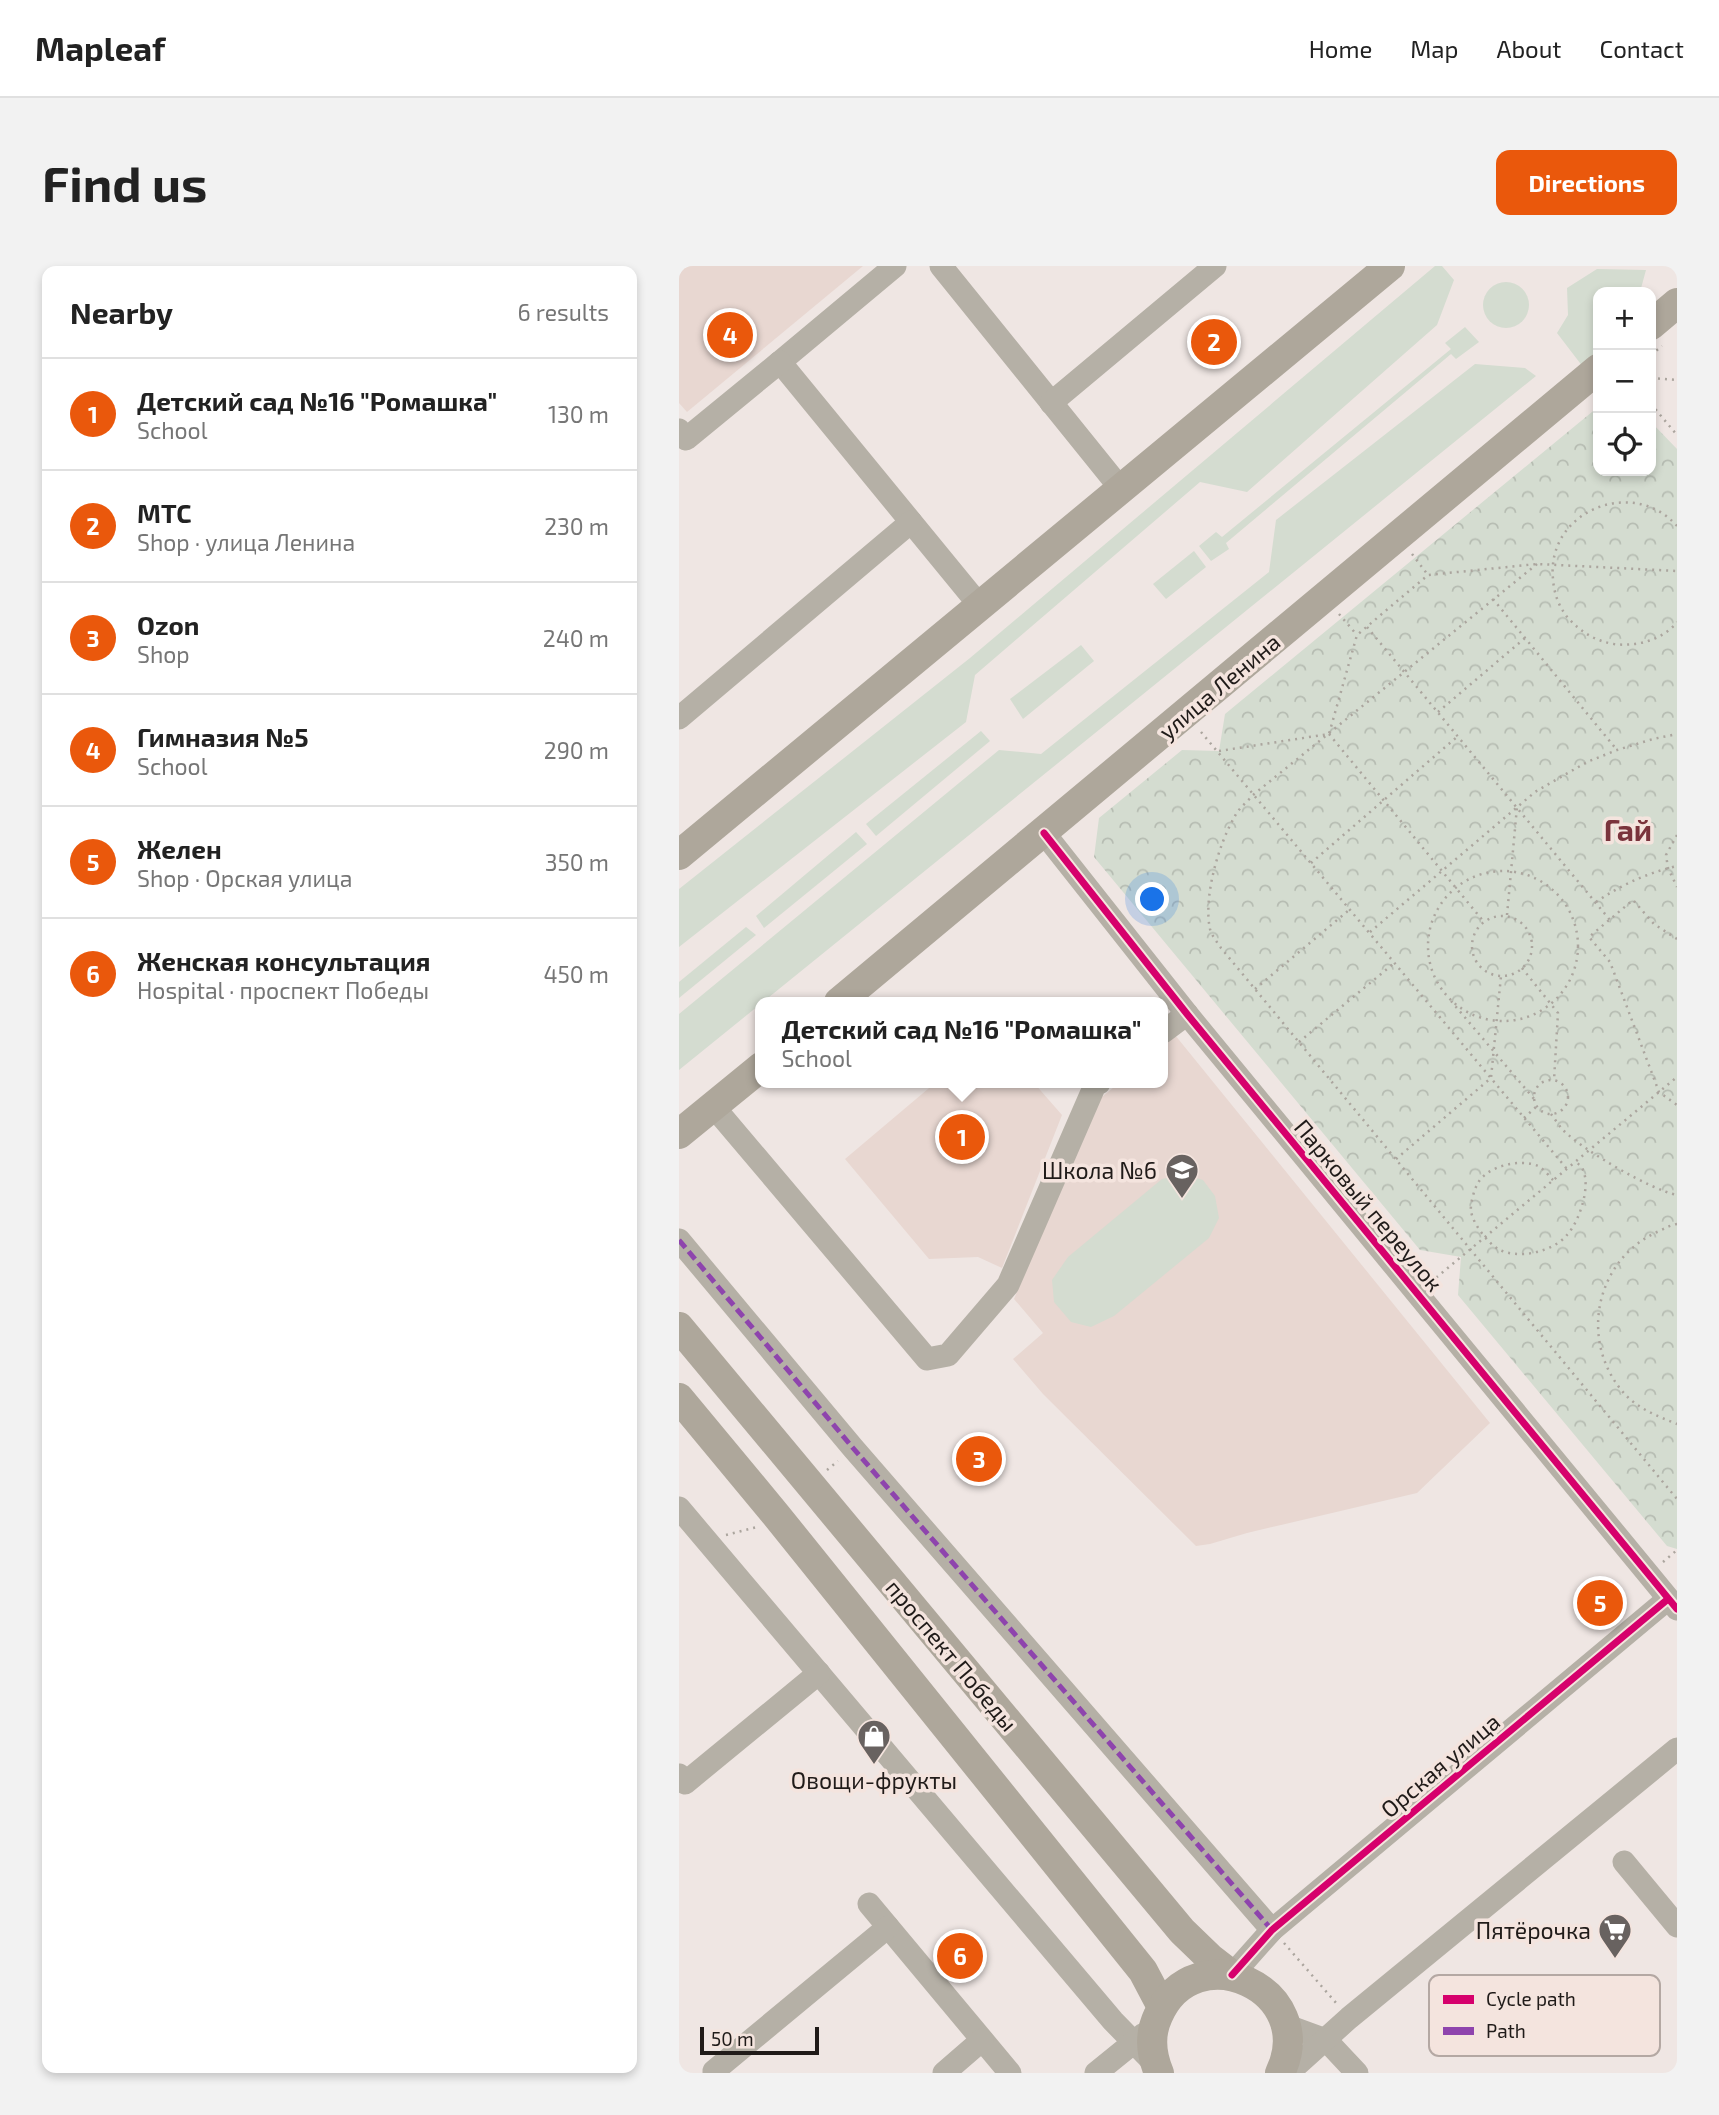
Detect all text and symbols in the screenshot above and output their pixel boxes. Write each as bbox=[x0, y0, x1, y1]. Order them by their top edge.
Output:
text: Mapleaf bbox=[35, 28, 165, 68]
text: Home bbox=[1309, 34, 1372, 63]
text: Map bbox=[1410, 34, 1458, 63]
text: About bbox=[1496, 34, 1562, 63]
text: Contact bbox=[1600, 34, 1684, 63]
button: Directions bbox=[1496, 150, 1677, 215]
text: Find us bbox=[42, 153, 207, 212]
map controls bbox=[1593, 287, 1656, 476]
button: + bbox=[1593, 287, 1656, 350]
text: Nearby bbox=[70, 294, 173, 330]
text: 6 results bbox=[518, 298, 609, 326]
pin: 4 bbox=[707, 309, 753, 361]
pin: 2 bbox=[1191, 316, 1237, 368]
button: − bbox=[1593, 350, 1656, 413]
text: Детский сад №16 "Ромашка" bbox=[137, 385, 497, 416]
text: 1 bbox=[88, 400, 98, 428]
text: 130 m bbox=[548, 400, 609, 428]
button: locate bbox=[1593, 413, 1656, 476]
text: School bbox=[137, 416, 207, 444]
text: МТС bbox=[137, 497, 192, 528]
text: 2 bbox=[86, 512, 100, 540]
text: 230 m bbox=[544, 512, 609, 540]
text: Shop · улица Ленина bbox=[137, 528, 355, 556]
text: Ozon bbox=[137, 609, 199, 640]
text: 3 bbox=[86, 624, 100, 652]
text: 240 m bbox=[543, 624, 609, 652]
street label: улица Ленина bbox=[1153, 627, 1286, 746]
text: Shop bbox=[137, 640, 190, 668]
text: Гимназия №5 bbox=[137, 721, 308, 752]
text: 4 bbox=[86, 736, 100, 764]
text: 290 m bbox=[544, 736, 609, 764]
text: School bbox=[137, 752, 207, 780]
district label: Гай bbox=[1604, 811, 1652, 847]
text: Желен bbox=[137, 833, 222, 864]
text: 5 bbox=[87, 848, 99, 876]
text: 350 m bbox=[545, 848, 609, 876]
text: Shop · Орская улица bbox=[137, 864, 352, 892]
your location bbox=[1135, 882, 1169, 916]
text: Женская консультация bbox=[137, 945, 430, 976]
text: 6 bbox=[86, 960, 100, 988]
text: 450 m bbox=[543, 960, 609, 988]
text: Hospital · проспект Победы bbox=[137, 976, 429, 1004]
popup bbox=[755, 997, 1168, 1088]
text: Детский сад №16 "Ромашка" bbox=[781, 1013, 1142, 1044]
text: School bbox=[781, 1044, 852, 1072]
pin: 1 bbox=[939, 1111, 985, 1163]
street label: Парковый переулок bbox=[1288, 1113, 1449, 1297]
school or university icon: Школа №6 bbox=[1163, 1151, 1201, 1200]
place label: Школа №6 bbox=[1042, 1156, 1157, 1184]
pin: 3 bbox=[956, 1433, 1002, 1485]
street label: проспект Победы bbox=[880, 1573, 1024, 1737]
pin: 5 bbox=[1577, 1577, 1623, 1629]
street label: Орская улица bbox=[1375, 1707, 1506, 1824]
shop icon: Овощи-фрукты bbox=[855, 1717, 893, 1766]
place label: Овощи-фрукты bbox=[791, 1766, 957, 1795]
supermarket icon: Пятёрочка bbox=[1596, 1911, 1634, 1960]
place label: Пятёрочка bbox=[1476, 1916, 1591, 1944]
pin: 6 bbox=[937, 1930, 983, 1982]
legend bbox=[1429, 1975, 1660, 2056]
text: Cycle path bbox=[1486, 1987, 1576, 2010]
text: Path bbox=[1486, 2019, 1526, 2042]
scale bar bbox=[700, 2024, 819, 2056]
text: 50 m bbox=[711, 2027, 754, 2050]

